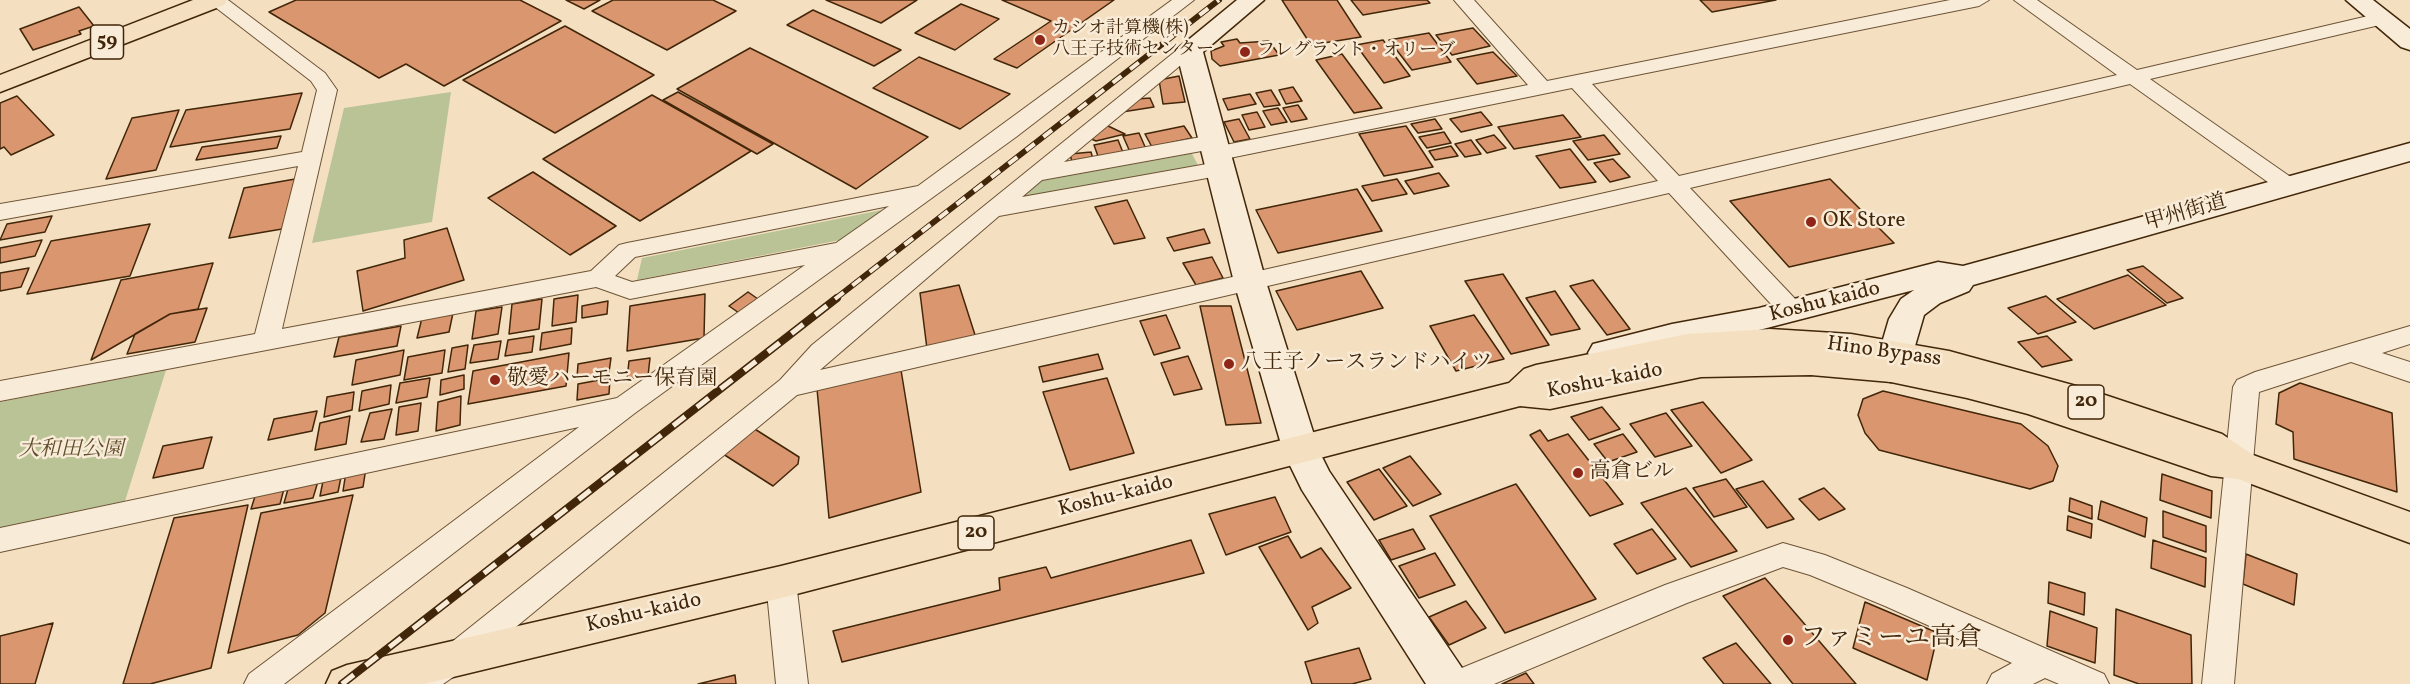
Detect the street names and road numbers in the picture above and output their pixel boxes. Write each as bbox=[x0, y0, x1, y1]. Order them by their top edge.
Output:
road number: 59 bbox=[90, 25, 124, 59]
street label: 甲州街道 bbox=[2142, 190, 2230, 238]
street label: Koshu kaido bbox=[1767, 277, 1883, 329]
street label: Hino Bypass bbox=[1825, 333, 1943, 373]
street label: Koshu-kaido bbox=[1545, 358, 1665, 406]
road number: 20 bbox=[2068, 385, 2104, 419]
street label: Koshu-kaido bbox=[1056, 471, 1176, 523]
road number: 20 bbox=[958, 516, 994, 550]
street label: Koshu-kaido bbox=[584, 589, 704, 639]

